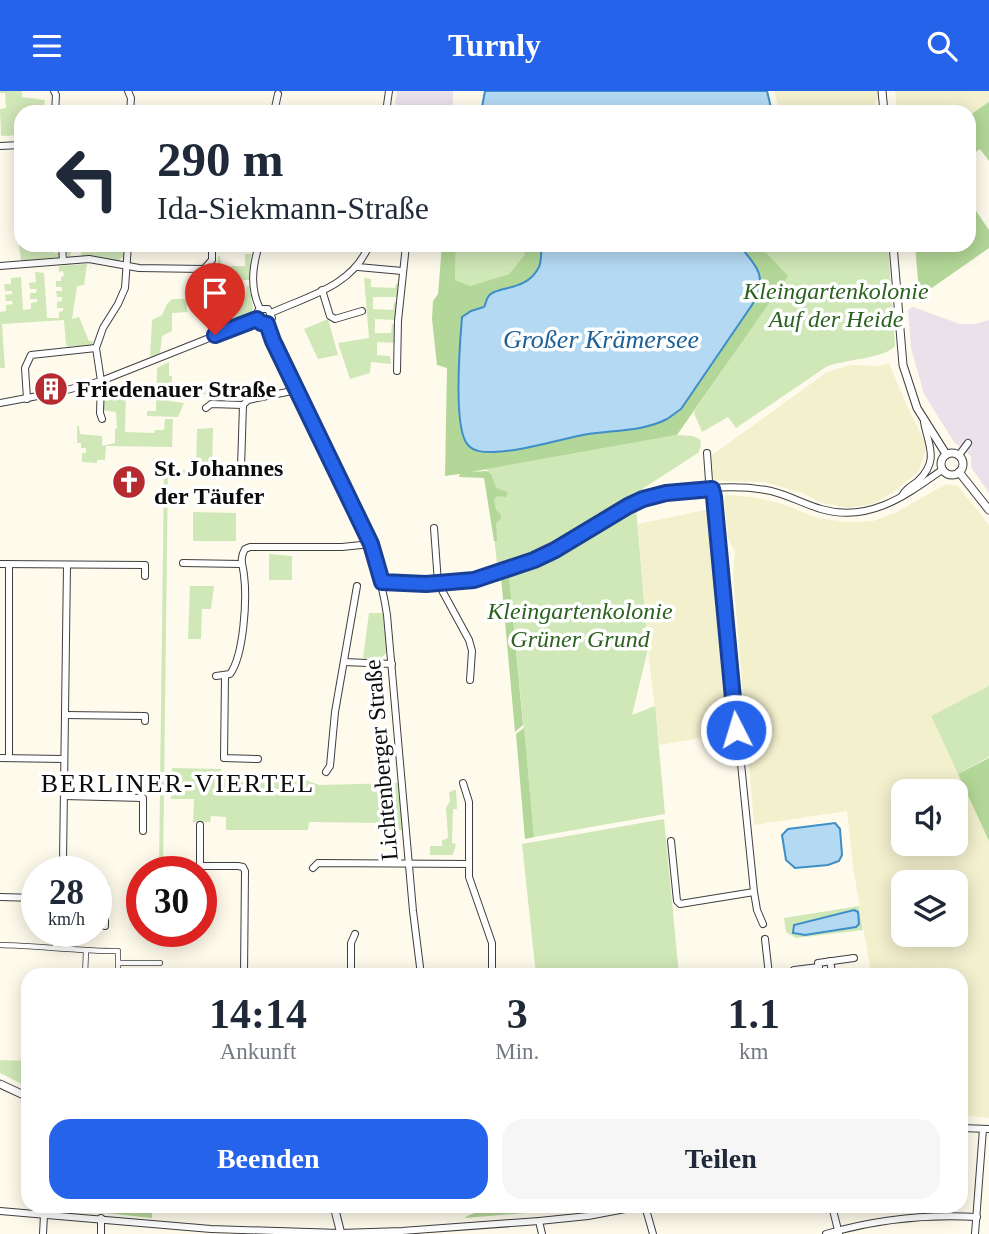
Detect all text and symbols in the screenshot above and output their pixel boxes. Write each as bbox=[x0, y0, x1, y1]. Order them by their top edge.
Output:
icon: menu bbox=[28, 27, 66, 65]
text: Turnly bbox=[448, 27, 541, 63]
icon: search bbox=[923, 27, 961, 65]
text: 290 m bbox=[157, 132, 284, 187]
icon: left bbox=[42, 133, 133, 224]
text: Ida-Siekmann-Straße bbox=[157, 190, 429, 226]
pin bbox=[185, 263, 245, 335]
icon: arrive bbox=[196, 274, 234, 312]
park label: Kleingartenkolonie Auf der Heide bbox=[742, 278, 929, 332]
water label: Großer Krämersee bbox=[503, 325, 699, 354]
building icon: Friedenauer Straße bbox=[32, 370, 70, 408]
place label: Friedenauer Straße bbox=[76, 376, 277, 402]
place label: St. Johannes der Täufer bbox=[154, 455, 283, 509]
church icon: St. Johannes der Täufer bbox=[110, 463, 148, 501]
park label: Kleingartenkolonie Grüner Grund bbox=[486, 598, 673, 652]
street label: Lichtenberger Straße bbox=[359, 659, 403, 861]
position arrow bbox=[699, 693, 773, 767]
district label: BERLINER-VIERTEL bbox=[41, 769, 315, 798]
map controls bbox=[891, 779, 968, 947]
button: sound bbox=[891, 779, 968, 856]
speed limit sign: 30 bbox=[126, 856, 217, 947]
button: layers bbox=[891, 870, 968, 947]
text: 28 bbox=[49, 873, 84, 912]
text: km/h bbox=[48, 909, 85, 929]
text: 14:14 bbox=[209, 991, 307, 1037]
text: 3 bbox=[507, 991, 528, 1037]
text: 1.1 bbox=[727, 991, 780, 1037]
text: Ankunft bbox=[220, 1039, 296, 1064]
text: Min. bbox=[495, 1039, 539, 1064]
text: km bbox=[739, 1039, 768, 1064]
button: Beenden bbox=[49, 1119, 488, 1199]
button: Teilen bbox=[502, 1119, 940, 1199]

